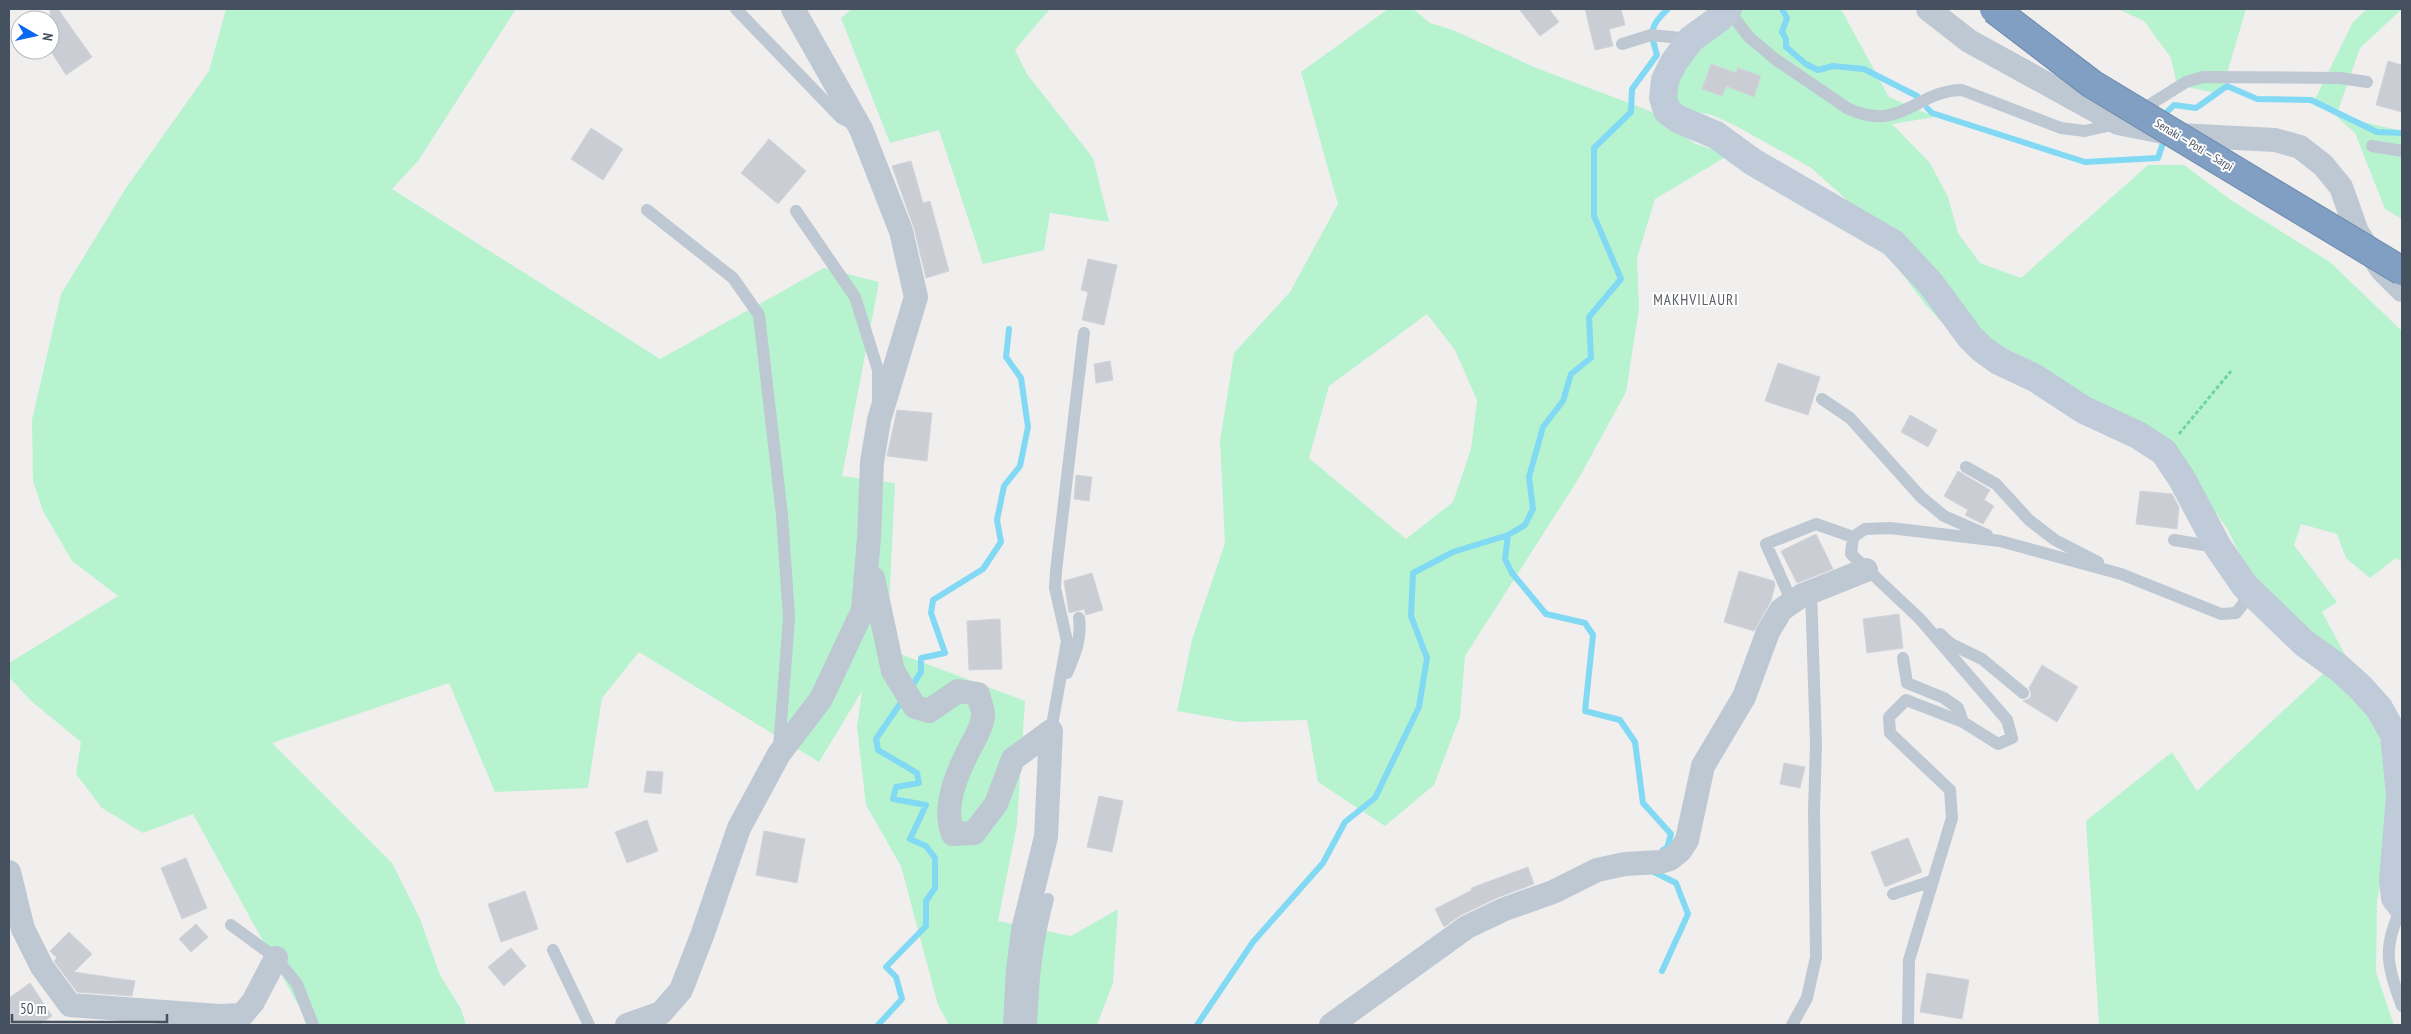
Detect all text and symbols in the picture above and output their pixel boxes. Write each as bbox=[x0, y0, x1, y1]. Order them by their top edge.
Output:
north arrow bbox=[10, 10, 60, 60]
text: N bbox=[38, 32, 57, 42]
street label: Senaki — Poti — Sarpi bbox=[2152, 115, 2236, 174]
district label: MAKHVILAURI bbox=[1653, 290, 1739, 309]
scale bar bbox=[12, 992, 168, 1024]
text: 50 m bbox=[20, 999, 46, 1018]

